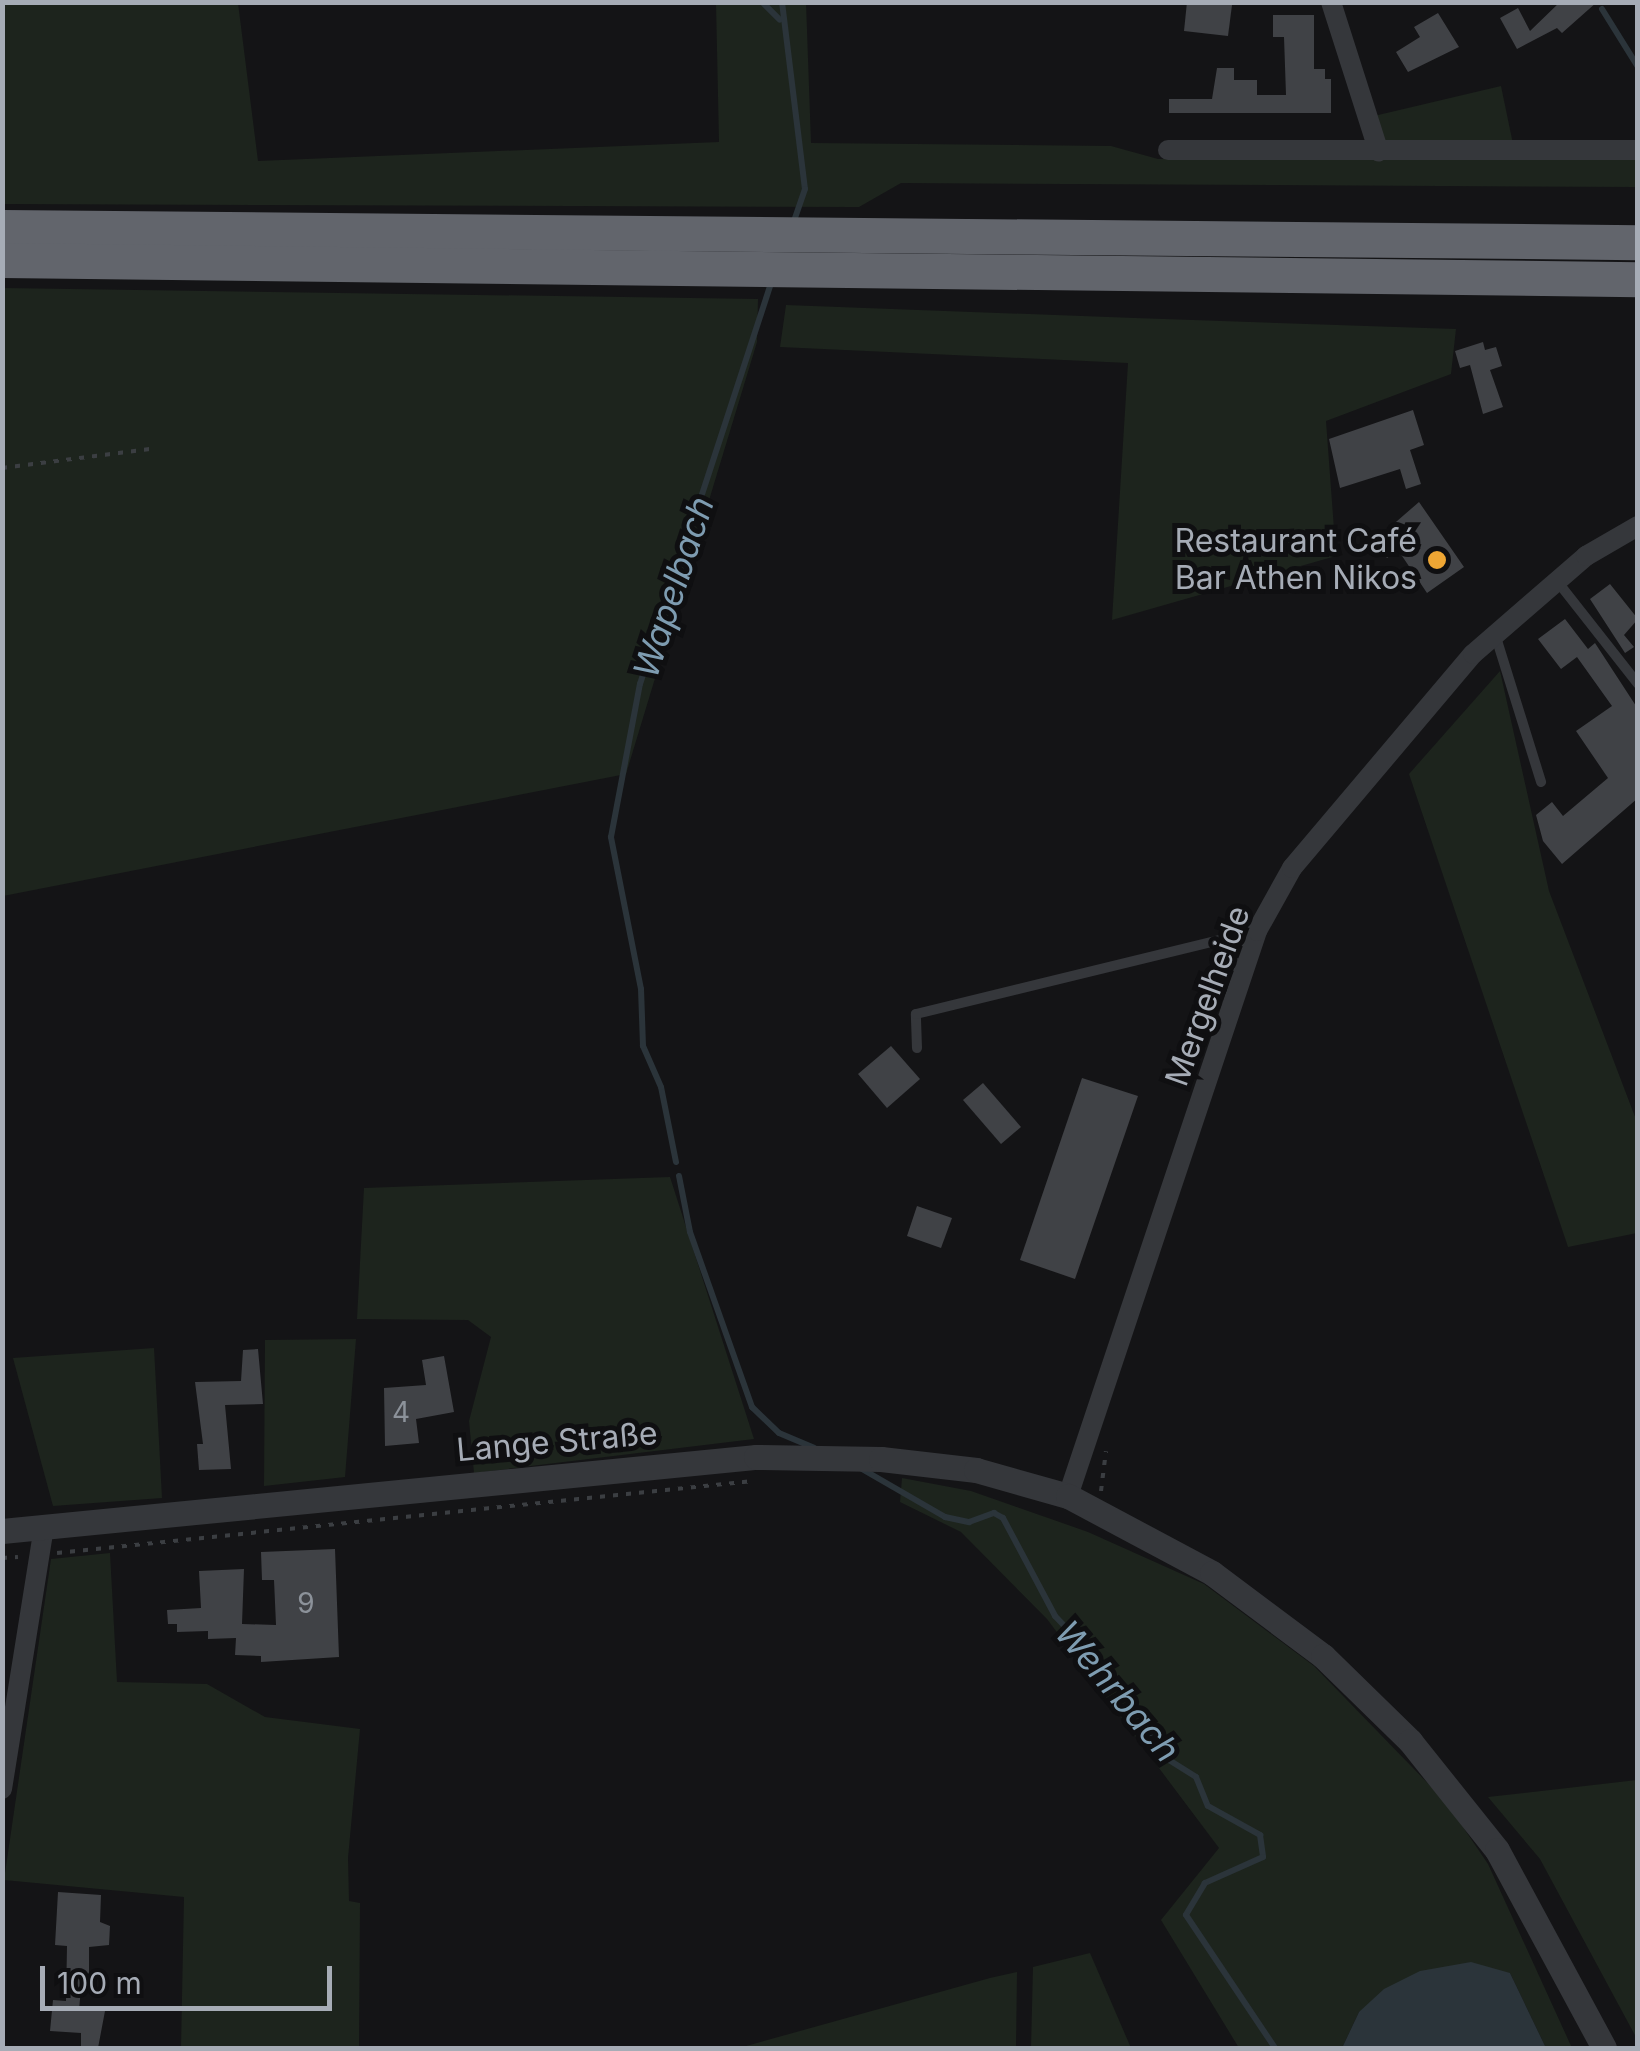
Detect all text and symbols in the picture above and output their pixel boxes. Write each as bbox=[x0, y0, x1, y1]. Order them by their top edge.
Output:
water label: Wapelbach bbox=[624, 491, 722, 683]
place label: Restaurant Café Bar Athen Nikos bbox=[1175, 523, 1417, 598]
marker: Restaurant Café Bar Athen Nikos bbox=[1426, 549, 1448, 571]
street label: Mergelheide bbox=[1158, 901, 1258, 1091]
house number: 4 bbox=[392, 1395, 410, 1429]
street label: Lange Straße bbox=[455, 1414, 659, 1470]
house number: 9 bbox=[297, 1586, 315, 1620]
water label: Wehrbach bbox=[1047, 1612, 1189, 1770]
scale bar bbox=[45, 1946, 338, 2008]
text: 100 m bbox=[57, 1965, 142, 2001]

